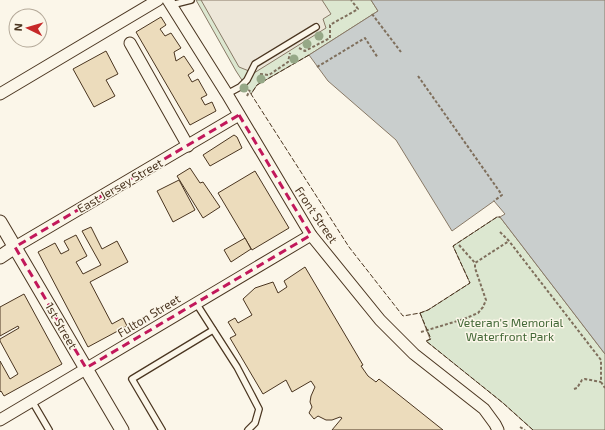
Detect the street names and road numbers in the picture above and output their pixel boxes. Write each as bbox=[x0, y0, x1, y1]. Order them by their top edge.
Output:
street label: East Jersey Street bbox=[74, 155, 165, 215]
street label: Front Street bbox=[293, 183, 341, 246]
street label: Fulton Street bbox=[114, 291, 183, 339]
street label: 1st Street bbox=[43, 300, 81, 352]

